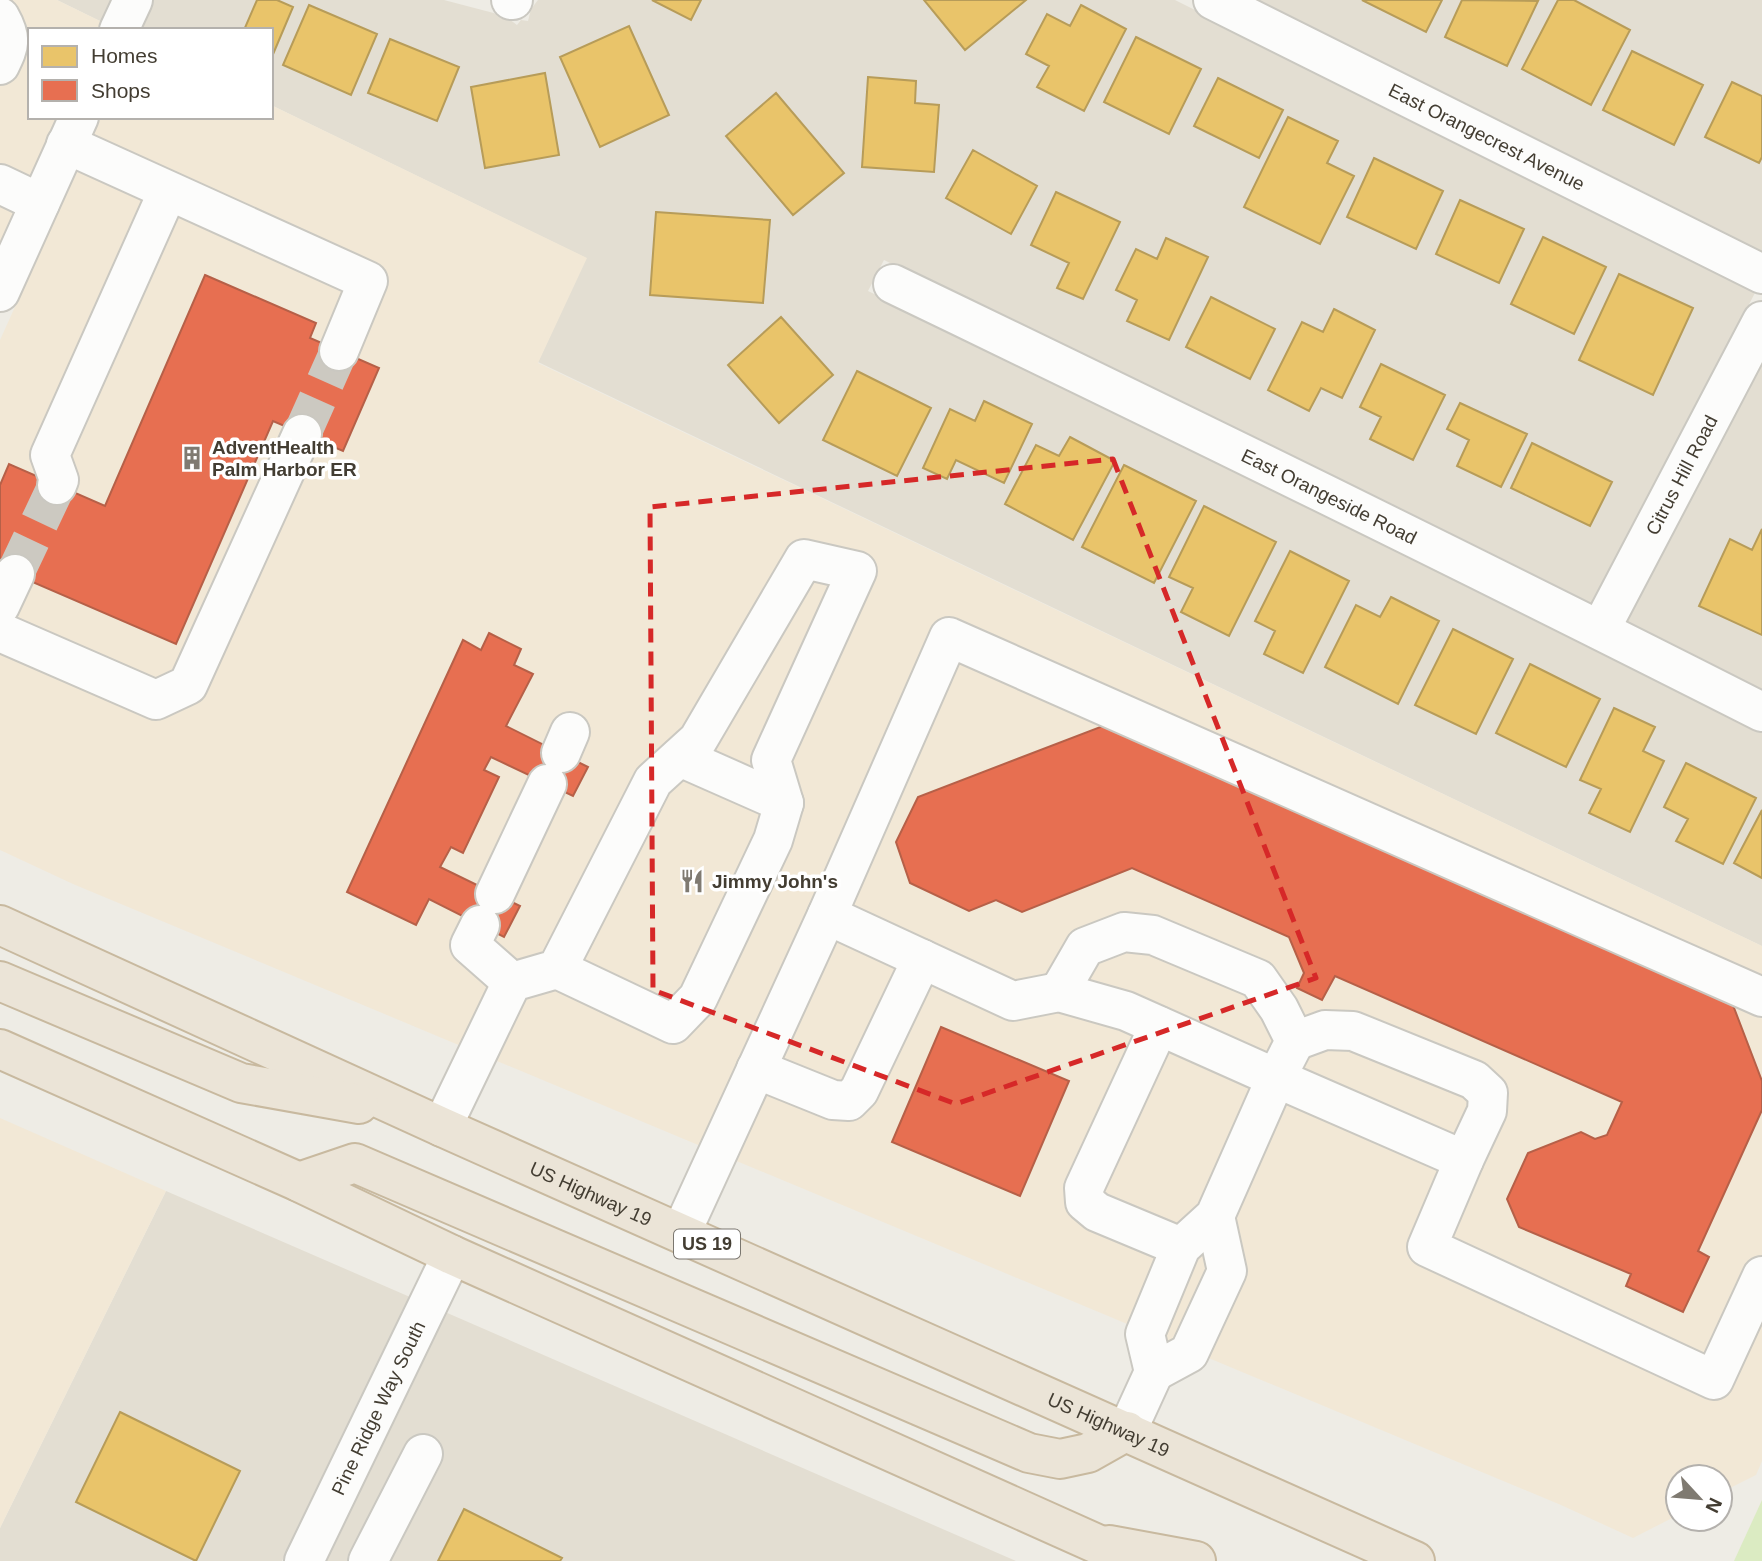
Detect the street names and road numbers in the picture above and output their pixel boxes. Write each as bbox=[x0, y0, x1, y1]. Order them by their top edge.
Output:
street label: East Orangecrest Avenue bbox=[1385, 79, 1588, 195]
street label: Citrus Hill Road bbox=[1642, 412, 1722, 539]
street label: East Orangeside Road bbox=[1238, 445, 1420, 548]
street label: US Highway 19 bbox=[527, 1158, 655, 1230]
road number: US 19 bbox=[674, 1230, 740, 1259]
street label: Pine Ridge Way South bbox=[328, 1318, 429, 1499]
street label: US Highway 19 bbox=[1044, 1389, 1173, 1461]

